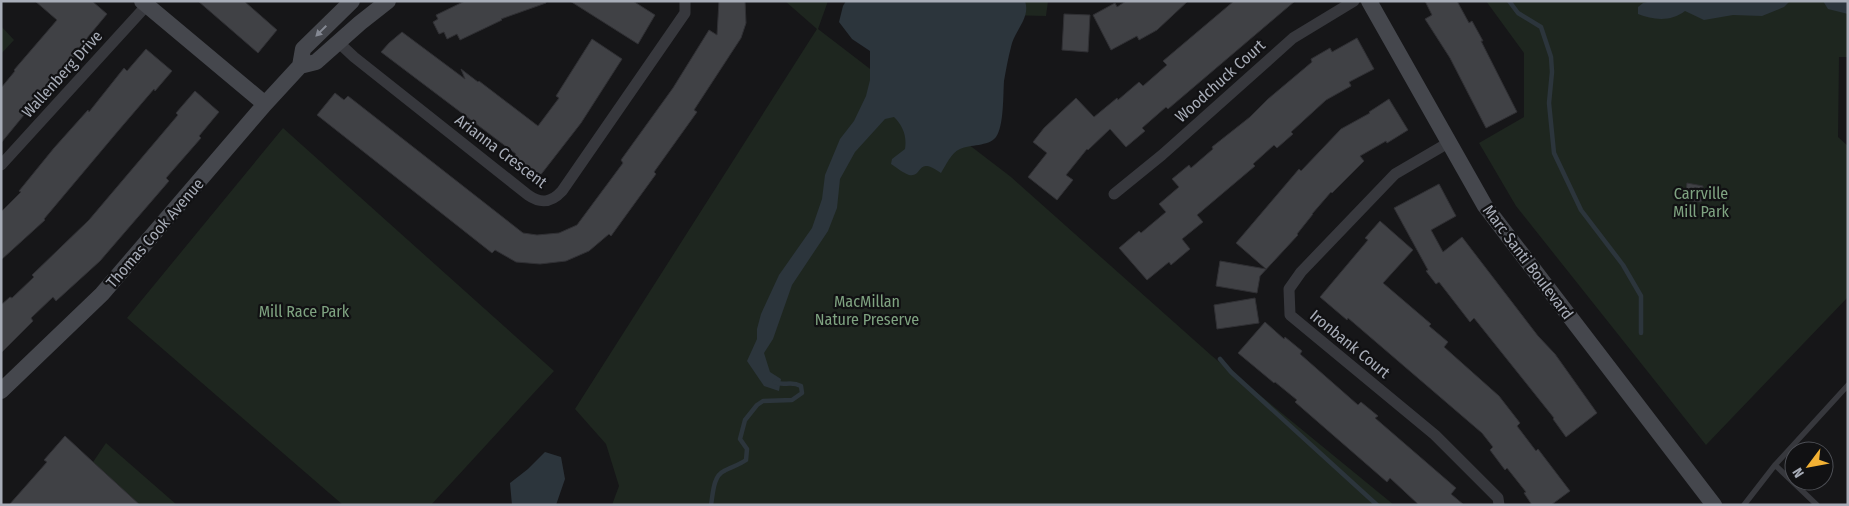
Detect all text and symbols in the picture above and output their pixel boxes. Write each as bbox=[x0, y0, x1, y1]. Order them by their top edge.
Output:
one-way arrow bbox=[315, 25, 327, 37]
street label: Wallenberg Drive bbox=[18, 26, 106, 122]
street label: Woodchuck Court bbox=[1171, 35, 1269, 126]
street label: Arianna Crescent bbox=[451, 110, 551, 192]
street label: Thomas Cook Avenue bbox=[102, 174, 208, 292]
park label: Carrville Mill Park bbox=[1673, 184, 1730, 221]
street label: Marc Santi Boulevard bbox=[1479, 201, 1577, 323]
park label: MacMillan Nature Preserve bbox=[815, 292, 919, 329]
park label: Mill Race Park bbox=[259, 302, 350, 321]
street label: Ironbank Court bbox=[1306, 306, 1394, 383]
north arrow bbox=[1784, 441, 1834, 491]
text: N bbox=[1789, 465, 1808, 481]

